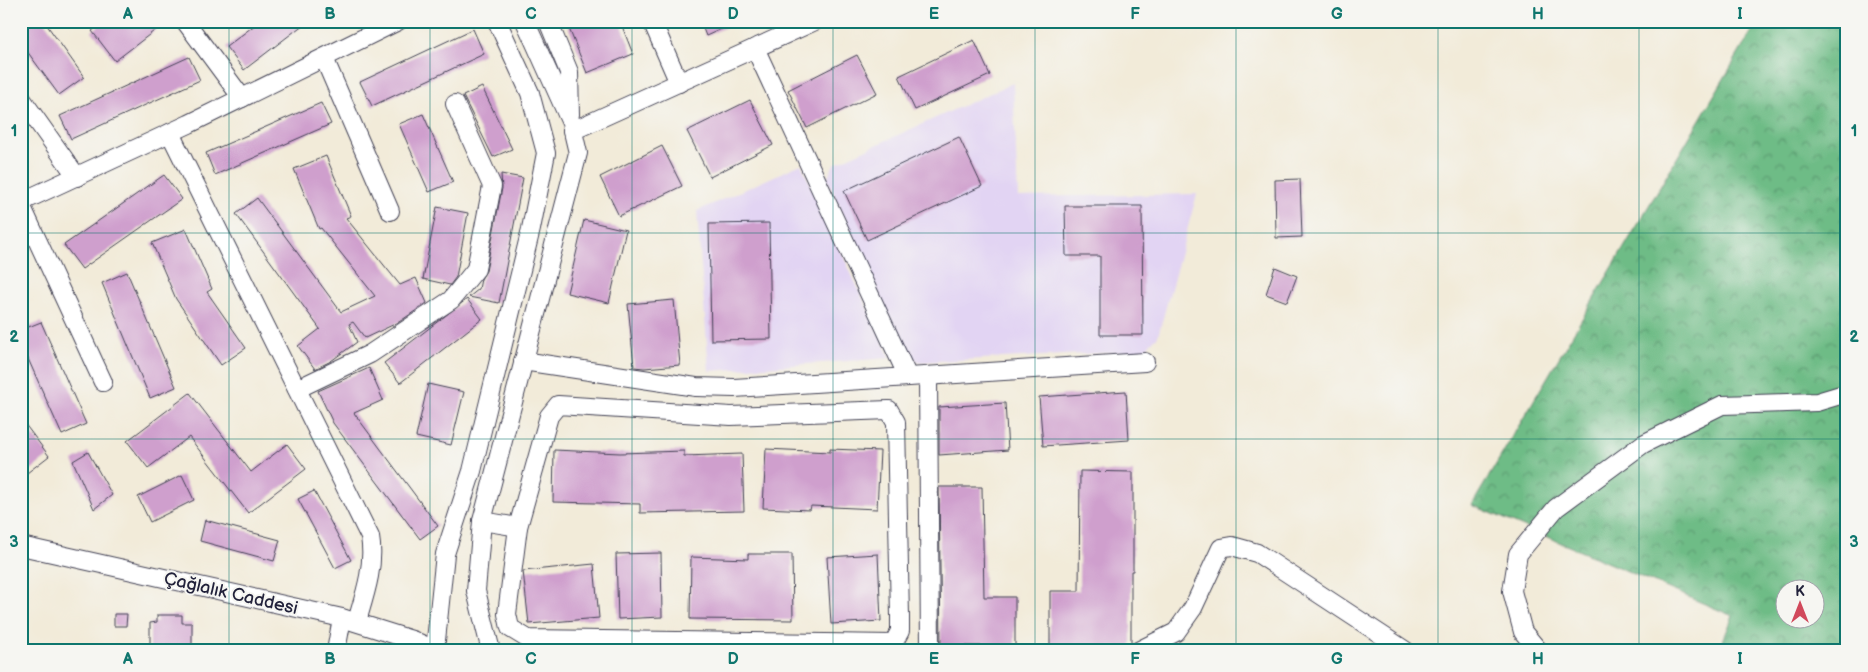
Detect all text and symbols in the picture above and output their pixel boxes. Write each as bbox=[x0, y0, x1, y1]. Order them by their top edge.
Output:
text: A bbox=[122, 5, 133, 24]
text: B bbox=[324, 5, 336, 24]
text: C bbox=[525, 5, 537, 24]
text: D bbox=[727, 5, 739, 24]
text: E bbox=[929, 5, 939, 24]
text: F bbox=[1130, 5, 1140, 24]
text: G bbox=[1331, 5, 1343, 24]
text: H bbox=[1532, 5, 1544, 24]
text: I bbox=[1737, 5, 1743, 24]
text: 1 bbox=[11, 122, 17, 141]
text: 1 bbox=[1851, 122, 1857, 141]
text: 2 bbox=[9, 328, 19, 347]
text: 2 bbox=[1849, 328, 1859, 347]
text: 3 bbox=[9, 533, 19, 552]
text: 3 bbox=[1849, 533, 1859, 552]
street label: Çağlalık Caddesi bbox=[162, 568, 300, 619]
north arrow bbox=[1776, 580, 1826, 630]
text: K bbox=[1795, 583, 1805, 600]
text: A bbox=[122, 650, 133, 669]
text: B bbox=[324, 650, 336, 669]
text: C bbox=[525, 650, 537, 669]
text: D bbox=[727, 650, 739, 669]
text: E bbox=[929, 650, 939, 669]
text: F bbox=[1130, 650, 1140, 669]
text: G bbox=[1331, 650, 1343, 669]
text: H bbox=[1532, 650, 1544, 669]
text: I bbox=[1737, 650, 1743, 669]

